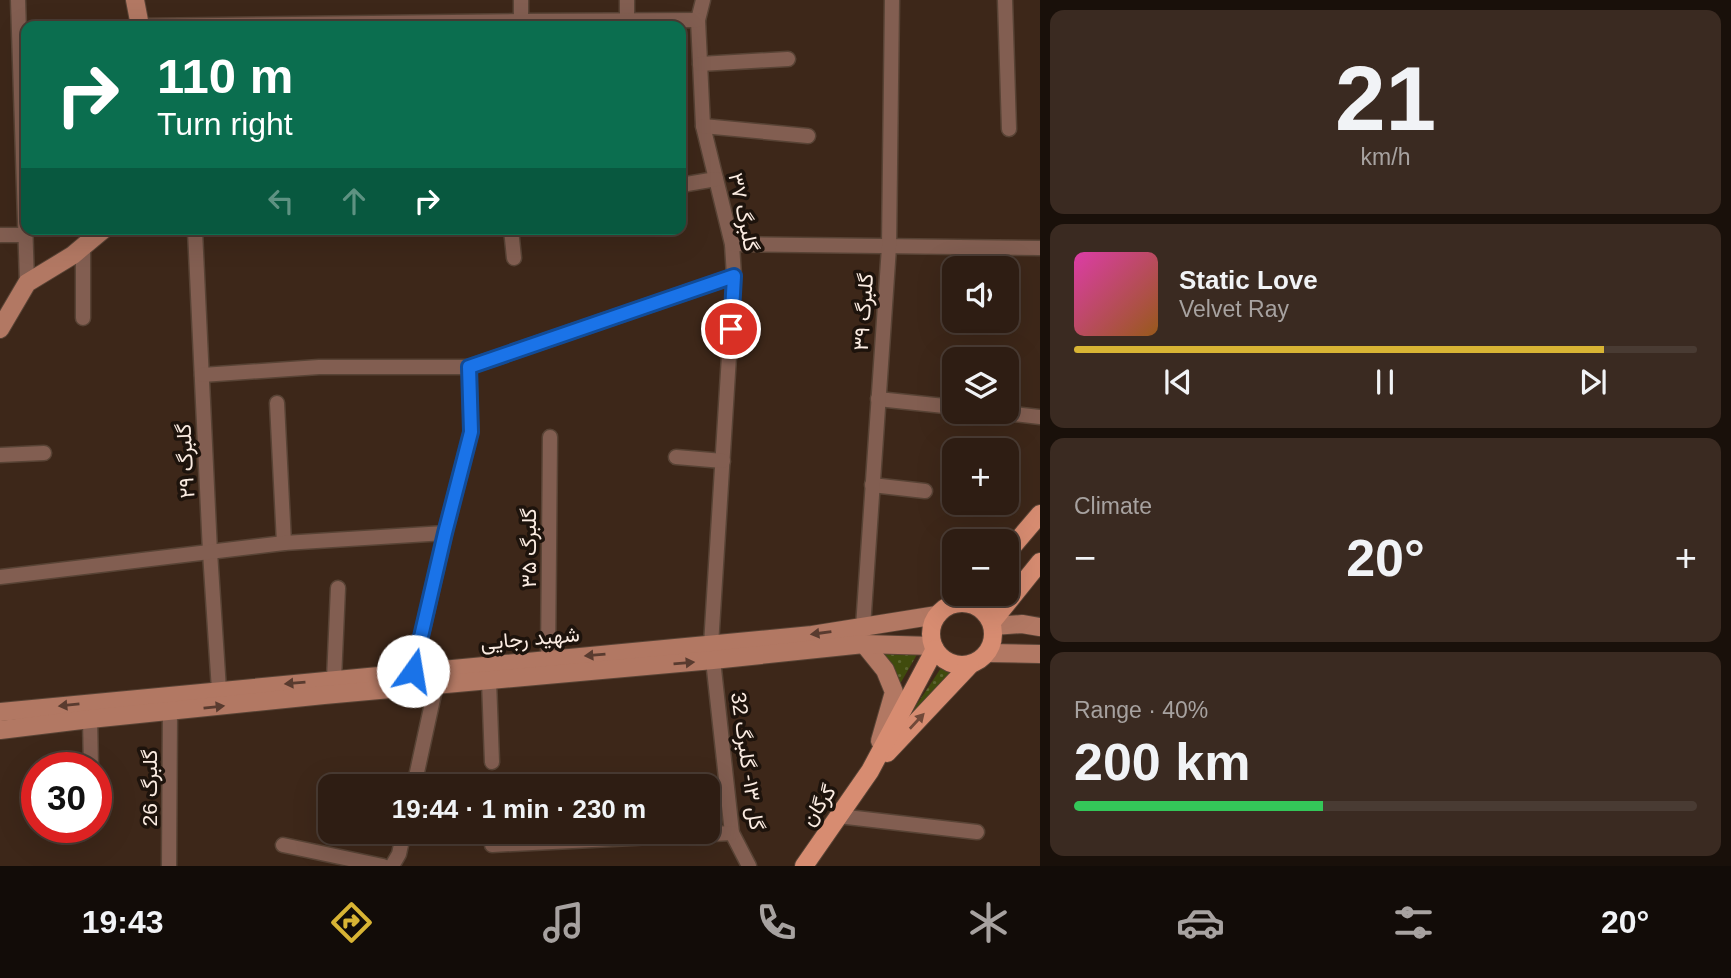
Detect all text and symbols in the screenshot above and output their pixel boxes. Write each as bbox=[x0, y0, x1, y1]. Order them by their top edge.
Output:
text: 21 bbox=[1335, 48, 1436, 149]
icon: right bbox=[42, 49, 133, 140]
text: 110 m bbox=[157, 49, 293, 103]
text: Turn right bbox=[157, 106, 293, 142]
text: km/h bbox=[1361, 144, 1410, 170]
street label: گلبرگ ۳۷ bbox=[722, 171, 764, 254]
icon: left bbox=[262, 182, 300, 220]
icon: ahead bbox=[335, 182, 373, 220]
icon: right bbox=[408, 182, 446, 220]
map controls bbox=[942, 256, 1019, 606]
button: sound bbox=[942, 256, 1019, 333]
text: Static Love bbox=[1179, 265, 1318, 295]
street label: گلبرگ ۳۹ bbox=[849, 272, 879, 352]
text: Velvet Ray bbox=[1179, 296, 1289, 322]
pin bbox=[701, 299, 761, 359]
icon: arrive bbox=[712, 310, 750, 348]
button: layers bbox=[942, 347, 1019, 424]
icon: previous bbox=[1159, 363, 1197, 401]
icon: pause bbox=[1366, 363, 1404, 401]
icon: next bbox=[1574, 363, 1612, 401]
street label: گلبرگ ۲۹ bbox=[172, 423, 200, 499]
button: + bbox=[942, 438, 1019, 515]
text: Climate bbox=[1074, 493, 1152, 519]
street label: گلبرگ ۳۵ bbox=[517, 508, 542, 588]
button: − bbox=[942, 529, 1019, 606]
text: 20° bbox=[1346, 529, 1425, 587]
text: − bbox=[1074, 537, 1096, 579]
text: + bbox=[1675, 537, 1697, 579]
street label: شهید رجایی bbox=[479, 622, 581, 656]
one-way arrow bbox=[810, 628, 832, 639]
position arrow bbox=[376, 634, 450, 708]
one-way arrow bbox=[584, 650, 606, 661]
one-way arrow bbox=[674, 657, 696, 668]
one-way arrow bbox=[284, 678, 306, 689]
street label: گل ۱۳- گلبرگ 32 bbox=[725, 691, 769, 832]
text: Range · 40% bbox=[1074, 697, 1208, 723]
one-way arrow bbox=[58, 700, 80, 711]
one-way arrow bbox=[203, 701, 225, 712]
one-way arrow bbox=[908, 713, 924, 730]
text: 200 km bbox=[1074, 733, 1250, 791]
street label: گلبرگ 26 bbox=[138, 749, 163, 827]
speed limit sign: 30 bbox=[21, 752, 112, 843]
street label: گرگان bbox=[796, 780, 842, 831]
text: 19:44 · 1 min · 230 m bbox=[392, 794, 646, 824]
icon: directions bbox=[327, 898, 376, 947]
icon: music bbox=[539, 898, 588, 947]
icon: phone bbox=[752, 898, 801, 947]
icon: climate bbox=[964, 898, 1013, 947]
icon: car bbox=[1176, 898, 1225, 947]
icon: filters bbox=[1389, 898, 1438, 947]
text: 19:43 bbox=[82, 904, 164, 940]
text: 20° bbox=[1601, 904, 1649, 940]

